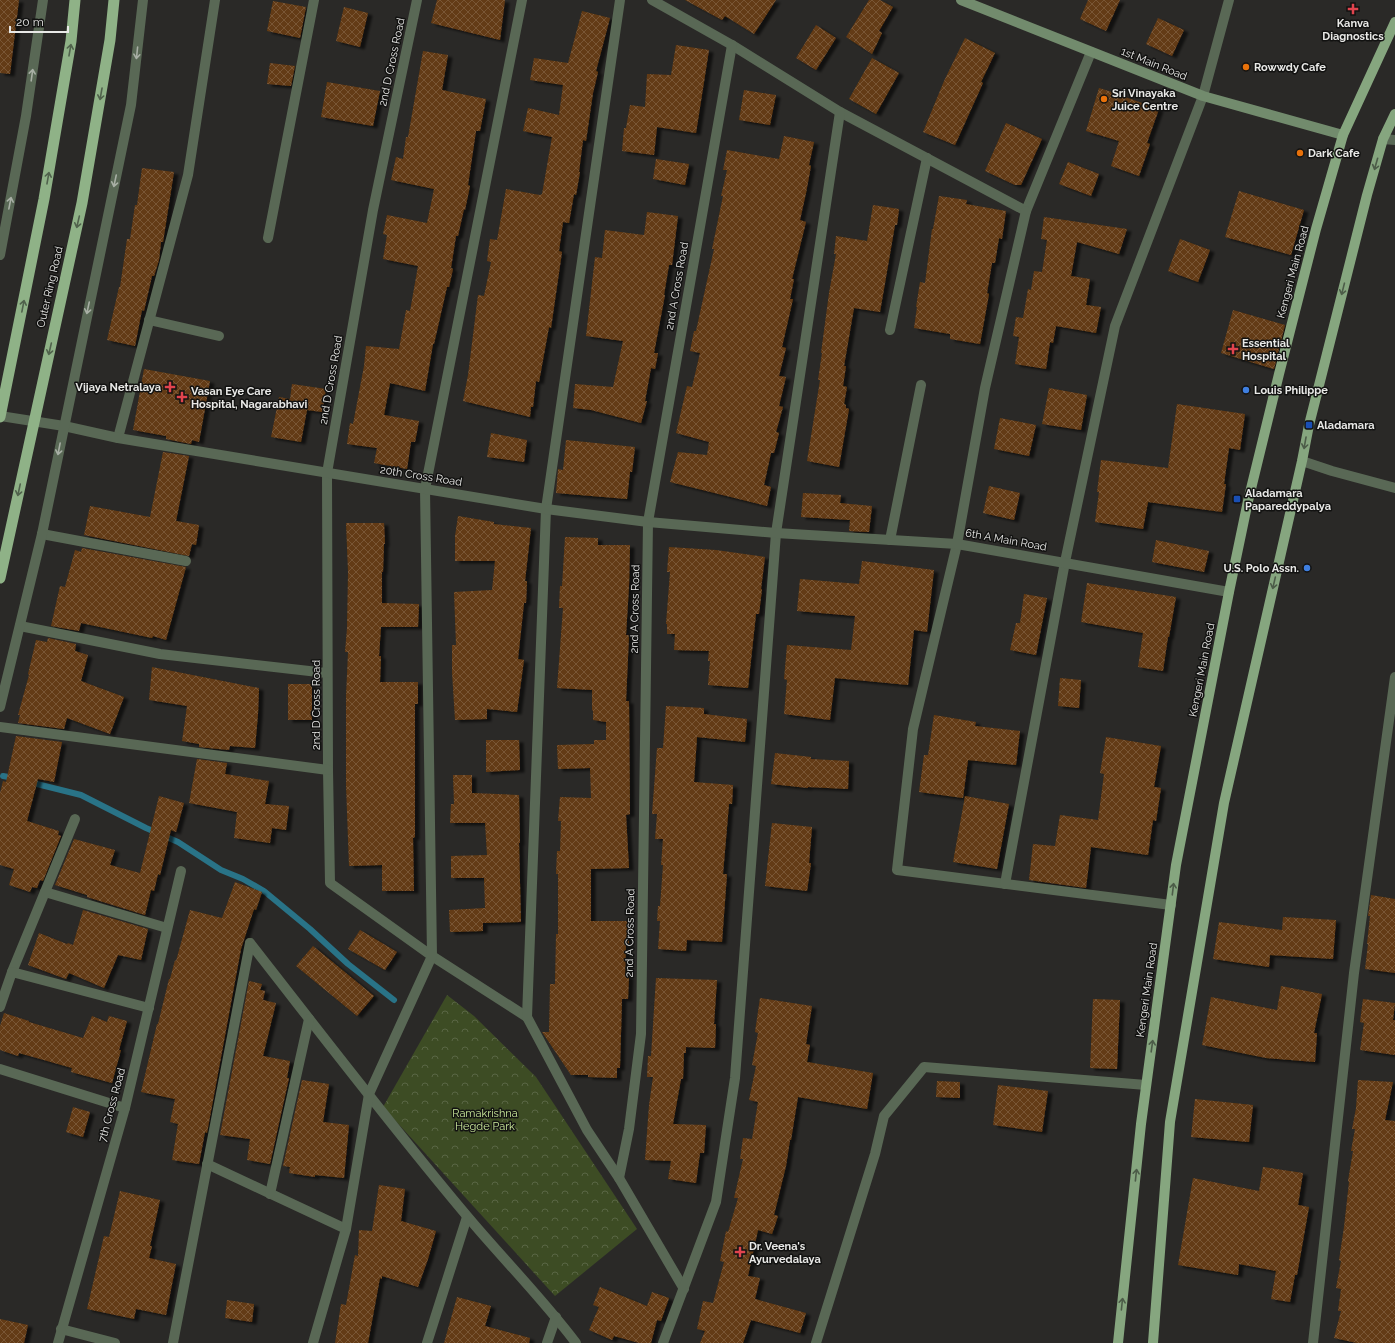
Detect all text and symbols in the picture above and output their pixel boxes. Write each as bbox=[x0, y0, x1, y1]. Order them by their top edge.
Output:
marker: Kanva Diagnostics bbox=[1347, 3, 1359, 15]
scale bar bbox=[10, 8, 68, 34]
text: 20 m bbox=[16, 15, 44, 29]
street label: 2nd D Cross Road bbox=[376, 16, 408, 107]
place label: Kanva Diagnostics bbox=[1322, 17, 1384, 43]
one-way arrow bbox=[66, 44, 74, 57]
street label: 1st Main Road bbox=[1119, 45, 1189, 83]
one-way arrow bbox=[133, 46, 140, 59]
place label: Rowwdy Cafe bbox=[1254, 61, 1326, 74]
marker: Rowwdy Cafe bbox=[1241, 62, 1251, 72]
one-way arrow bbox=[28, 69, 36, 82]
one-way arrow bbox=[97, 87, 105, 100]
place label: Sri Vinayaka Juice Centre bbox=[1112, 87, 1178, 113]
marker: Sri Vinayaka Juice Centre bbox=[1099, 94, 1109, 104]
place label: Dark Cafe bbox=[1308, 147, 1360, 160]
marker: Dark Cafe bbox=[1295, 148, 1305, 158]
one-way arrow bbox=[1372, 157, 1379, 170]
one-way arrow bbox=[44, 172, 52, 185]
one-way arrow bbox=[110, 174, 118, 187]
one-way arrow bbox=[6, 197, 14, 210]
one-way arrow bbox=[73, 215, 81, 228]
street label: Kengeri Main Road bbox=[1274, 224, 1312, 320]
street label: 2nd A Cross Road bbox=[663, 241, 691, 331]
street label: Outer Ring Road bbox=[34, 245, 66, 329]
one-way arrow bbox=[1339, 283, 1346, 296]
one-way arrow bbox=[19, 300, 27, 313]
one-way arrow bbox=[84, 301, 92, 314]
street label: 2nd D Cross Road bbox=[317, 334, 345, 425]
place label: Essential Hospital bbox=[1242, 337, 1290, 363]
one-way arrow bbox=[45, 342, 53, 355]
marker: Essential Hospital bbox=[1227, 343, 1239, 355]
place label: Vijaya Netralaya bbox=[76, 381, 161, 394]
marker: Vijaya Netralaya bbox=[164, 381, 176, 393]
place label: Louis Philippe bbox=[1254, 384, 1328, 397]
place label: Vasan Eye Care Hospital, Nagarabhavi bbox=[191, 385, 307, 411]
marker: Louis Philippe bbox=[1241, 385, 1251, 395]
marker: Vasan Eye Care Hospital, Nagarabhavi bbox=[176, 391, 188, 403]
place label: Aladamara bbox=[1317, 419, 1375, 432]
marker: Aladamara bbox=[1304, 420, 1314, 430]
one-way arrow bbox=[1301, 436, 1309, 449]
one-way arrow bbox=[55, 442, 63, 455]
street label: 20th Cross Road bbox=[379, 463, 463, 489]
one-way arrow bbox=[15, 483, 23, 496]
place label: Aladamara Papareddypalya bbox=[1245, 487, 1331, 513]
marker: Aladamara Papareddypalya bbox=[1232, 494, 1242, 504]
street label: 6th A Main Road bbox=[964, 526, 1048, 554]
place label: U.S. Polo Assn. bbox=[1223, 562, 1299, 575]
marker: U.S. Polo Assn. bbox=[1302, 563, 1312, 573]
street label: 2nd A Cross Road bbox=[628, 564, 642, 654]
one-way arrow bbox=[1270, 576, 1278, 589]
street label: Kengeri Main Road bbox=[1187, 622, 1218, 718]
street label: 2nd D Cross Road bbox=[310, 660, 323, 750]
one-way arrow bbox=[1169, 883, 1177, 896]
street label: 2nd A Cross Road bbox=[623, 888, 637, 978]
street label: Kengeri Main Road bbox=[1134, 942, 1160, 1038]
one-way arrow bbox=[1148, 1040, 1156, 1053]
street label: 7th Cross Road bbox=[96, 1066, 128, 1144]
park label: Ramakrishna Hegde Park bbox=[452, 1107, 518, 1133]
one-way arrow bbox=[1132, 1169, 1140, 1182]
place label: Dr. Veena's Ayurvedalaya bbox=[749, 1240, 821, 1266]
marker: Dr. Veena's Ayurvedalaya bbox=[734, 1246, 746, 1258]
one-way arrow bbox=[1118, 1298, 1126, 1311]

